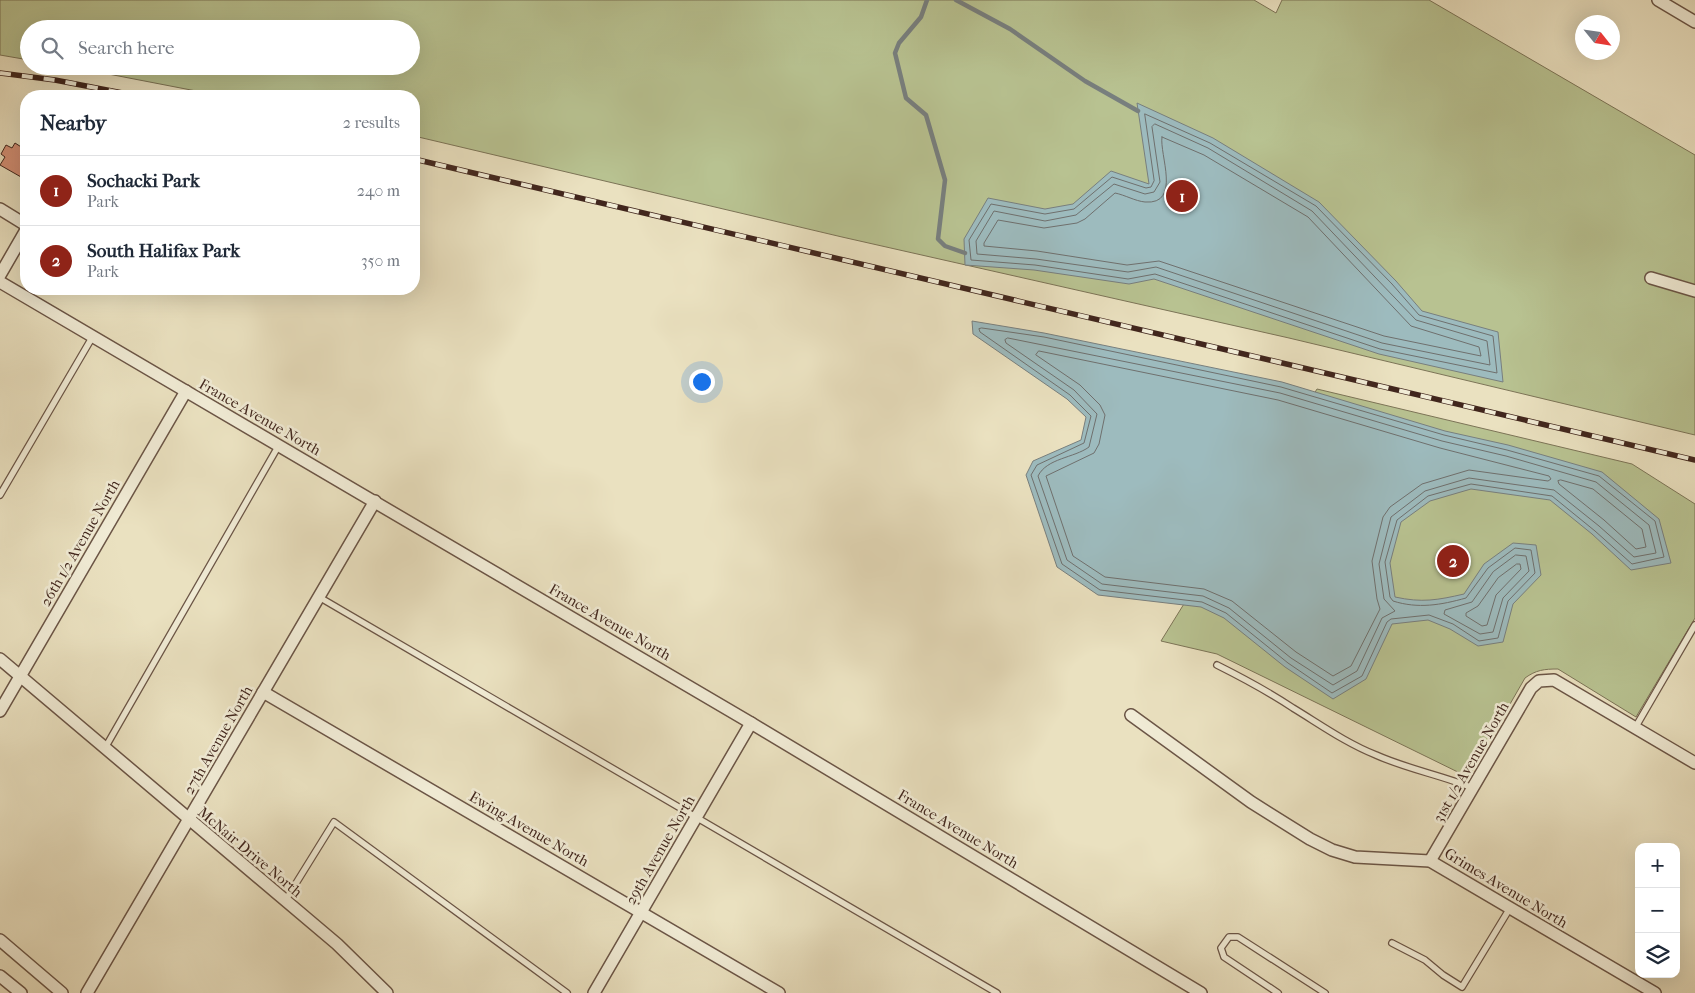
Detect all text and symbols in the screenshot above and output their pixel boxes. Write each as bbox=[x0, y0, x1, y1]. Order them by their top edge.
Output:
north arrow bbox=[1575, 15, 1620, 60]
search box bbox=[20, 20, 420, 75]
icon: search bbox=[38, 34, 66, 62]
text: Search here bbox=[78, 37, 174, 59]
text: Nearby bbox=[40, 111, 106, 135]
text: 2 results bbox=[343, 113, 400, 132]
text: Sochacki Park bbox=[87, 170, 200, 192]
pin: 1 bbox=[1166, 177, 1198, 215]
text: 1 bbox=[53, 181, 59, 200]
text: 240 m bbox=[357, 181, 400, 200]
text: Park bbox=[87, 192, 119, 211]
text: South Halifax Park bbox=[87, 240, 240, 262]
text: 2 bbox=[52, 251, 60, 270]
text: 350 m bbox=[361, 251, 400, 270]
text: Park bbox=[87, 262, 119, 281]
your location bbox=[689, 369, 715, 395]
street label: France Avenue North bbox=[196, 375, 325, 460]
street label: 26th 1/2 Avenue North bbox=[36, 476, 124, 610]
pin: 2 bbox=[1437, 542, 1469, 580]
street label: France Avenue North bbox=[546, 580, 675, 665]
street label: 27th Avenue North bbox=[180, 682, 257, 798]
street label: 31st 1/2 Avenue North bbox=[1429, 698, 1513, 825]
street label: France Avenue North bbox=[894, 786, 1022, 872]
street label: Ewing Avenue North bbox=[466, 787, 592, 871]
street label: 29th Avenue North bbox=[621, 792, 699, 908]
street label: McNair Drive North bbox=[194, 803, 306, 901]
map controls bbox=[1635, 843, 1680, 978]
button: + bbox=[1635, 843, 1680, 888]
street label: Grimes Avenue North bbox=[1441, 844, 1571, 932]
button: − bbox=[1635, 888, 1680, 933]
button: layers bbox=[1635, 933, 1680, 978]

